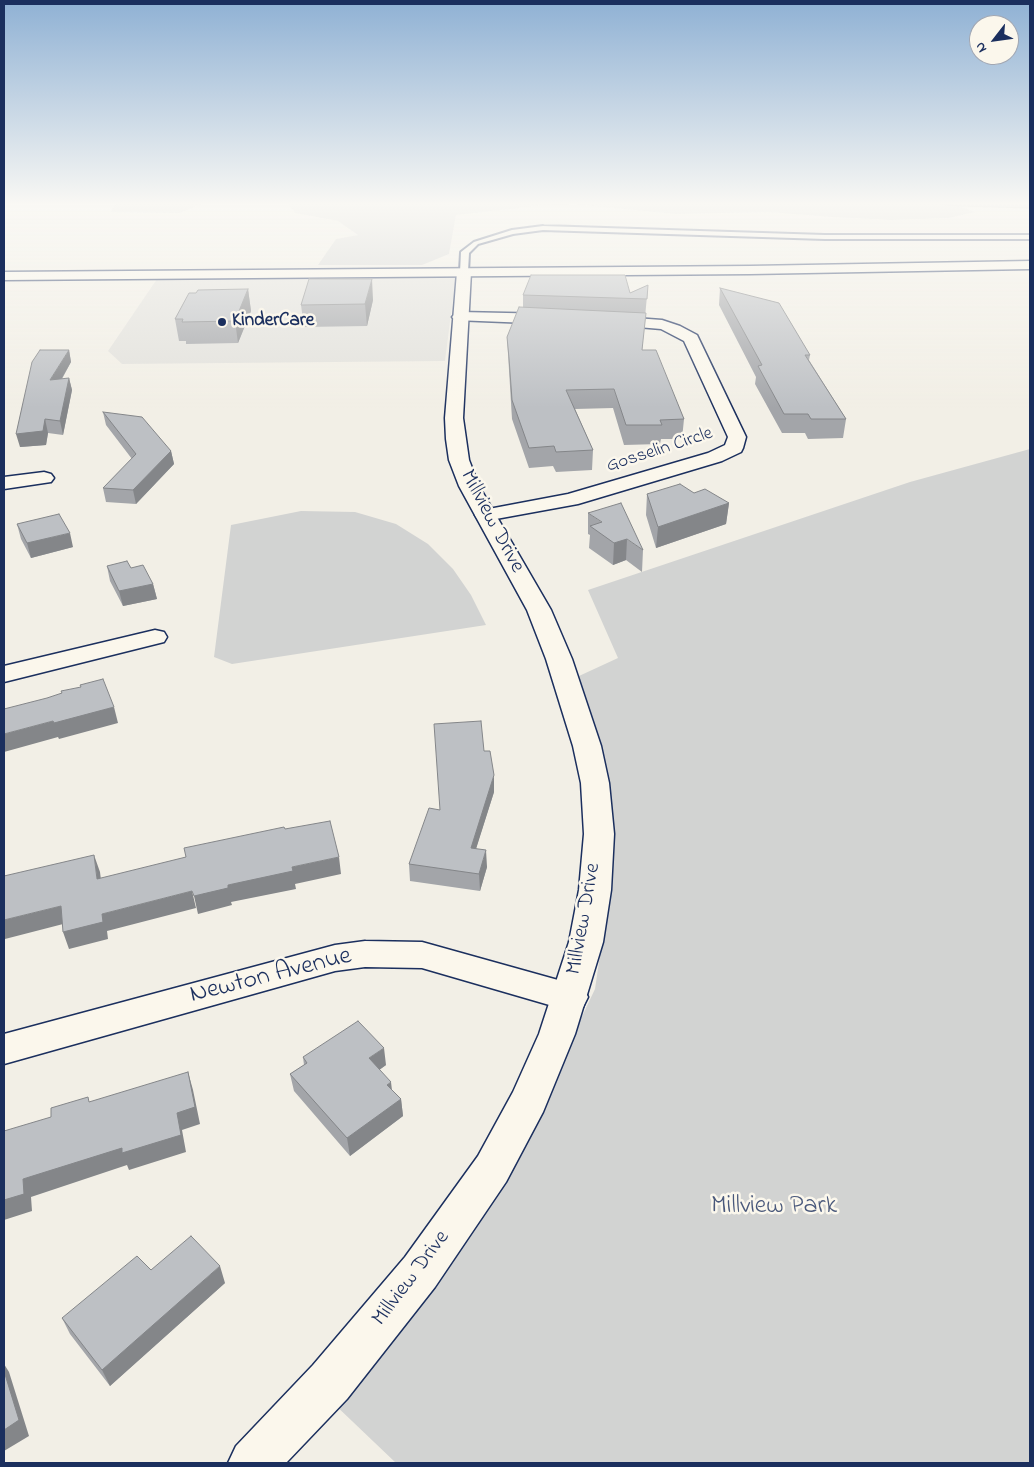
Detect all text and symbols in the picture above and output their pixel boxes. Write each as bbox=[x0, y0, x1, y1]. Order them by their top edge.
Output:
north arrow bbox=[969, 15, 1019, 65]
text: N bbox=[970, 38, 993, 57]
place label: KinderCare bbox=[232, 311, 314, 333]
marker: KinderCare bbox=[216, 316, 228, 328]
street label: Gosselin Circle bbox=[604, 423, 716, 479]
street label: Millview Drive bbox=[453, 466, 529, 578]
street label: Millview Drive bbox=[562, 861, 608, 977]
street label: Newton Avenue bbox=[187, 942, 355, 1012]
park label: Millview Park bbox=[711, 1192, 837, 1224]
street label: Millview Drive bbox=[367, 1226, 457, 1332]

